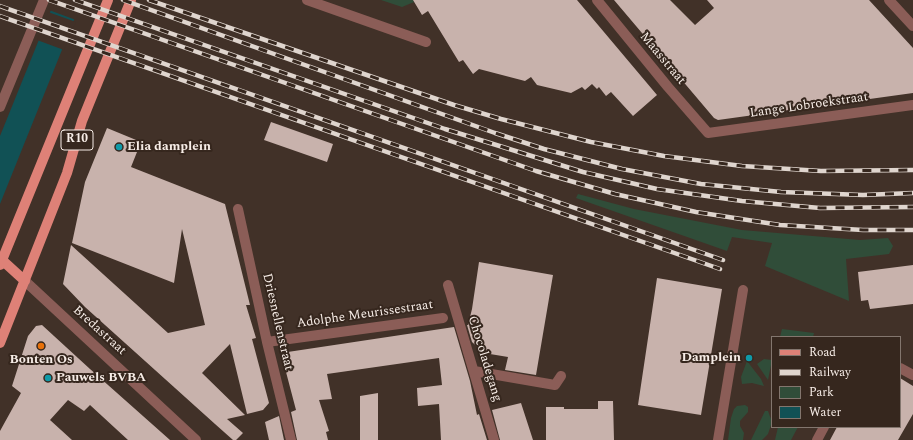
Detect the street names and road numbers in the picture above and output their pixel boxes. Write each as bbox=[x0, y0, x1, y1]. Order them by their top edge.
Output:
street label: Maasstraat bbox=[636, 30, 688, 88]
street label: Lange Lobroekstraat bbox=[749, 90, 869, 122]
road number: R10 bbox=[61, 130, 93, 150]
street label: Driesnellenstraat bbox=[258, 272, 296, 372]
street label: Adolphe Meurissestraat bbox=[296, 298, 434, 332]
street label: Bredastraat bbox=[69, 303, 129, 359]
street label: Chocoladegang bbox=[464, 314, 504, 404]

